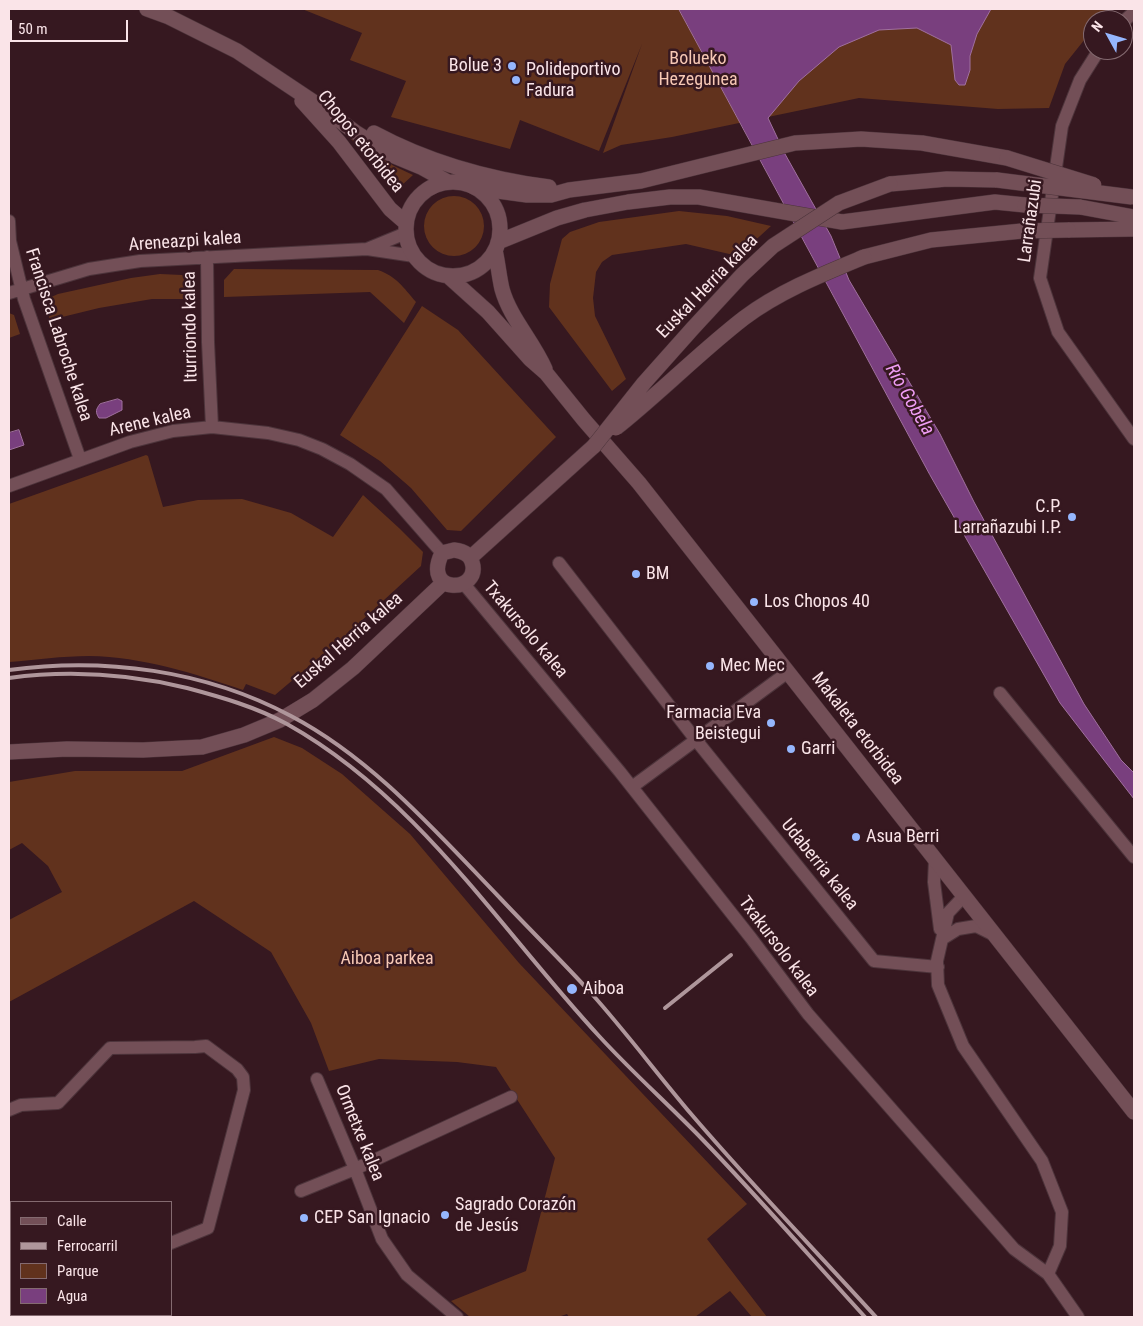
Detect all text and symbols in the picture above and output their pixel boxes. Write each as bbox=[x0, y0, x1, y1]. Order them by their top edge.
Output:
scale bar bbox=[12, 10, 130, 42]
north arrow bbox=[1083, 10, 1133, 60]
text: N bbox=[1088, 18, 1106, 35]
text: 50 m bbox=[18, 20, 48, 38]
park label: Bolueko Hezegunea bbox=[658, 48, 738, 90]
place label: Bolue 3 bbox=[449, 55, 502, 77]
place label: Polideportivo Fadura bbox=[526, 59, 620, 102]
marker: Bolue 3 bbox=[506, 60, 518, 72]
marker: Polideportivo Fadura bbox=[510, 74, 522, 86]
street label: Chopos etorbidea bbox=[312, 87, 408, 197]
street label: Larrañazubi bbox=[1015, 178, 1047, 264]
street label: Areneazpi kalea bbox=[128, 227, 242, 257]
street label: Euskal Herria kalea bbox=[653, 231, 763, 343]
street label: Francisca Labroche kalea bbox=[20, 246, 96, 424]
street label: Iturriondo kalea bbox=[179, 271, 203, 383]
water label: Río Gobela bbox=[879, 360, 939, 440]
street label: Arene kalea bbox=[107, 402, 193, 442]
place label: C.P. Larrañazubi I.P. bbox=[953, 496, 1062, 538]
marker: C.P. Larrañazubi I.P. bbox=[1066, 511, 1078, 523]
place label: BM bbox=[646, 563, 669, 585]
marker: BM bbox=[630, 568, 642, 580]
street label: Txakursolo kalea bbox=[478, 577, 572, 683]
street label: Euskal Herria kalea bbox=[291, 588, 407, 694]
place label: Los Chopos 40 bbox=[764, 591, 870, 613]
marker: Los Chopos 40 bbox=[748, 596, 760, 608]
place label: Mec Mec bbox=[720, 655, 785, 677]
marker: Mec Mec bbox=[704, 660, 716, 672]
street label: Makaleta etorbidea bbox=[806, 668, 908, 790]
place label: Farmacia Eva Beistegui bbox=[666, 702, 761, 744]
marker: Farmacia Eva Beistegui bbox=[765, 717, 777, 729]
place label: Garri bbox=[801, 738, 835, 760]
marker: Garri bbox=[785, 743, 797, 755]
street label: Udaberria kalea bbox=[776, 815, 862, 915]
place label: Asua Berri bbox=[866, 826, 939, 848]
marker: Asua Berri bbox=[850, 831, 862, 843]
street label: Txakursolo kalea bbox=[733, 893, 823, 1001]
park label: Aiboa parkea bbox=[340, 948, 434, 970]
place label: Aiboa bbox=[583, 978, 624, 1000]
marker: Aiboa bbox=[565, 982, 579, 996]
street label: Ormetxe kalea bbox=[330, 1082, 388, 1184]
place label: Sagrado Corazón de Jesús bbox=[455, 1194, 576, 1236]
legend bbox=[10, 1201, 172, 1316]
place label: CEP San Ignacio bbox=[314, 1207, 430, 1229]
marker: Sagrado Corazón de Jesús bbox=[439, 1209, 451, 1221]
text: Calle bbox=[57, 1212, 87, 1230]
marker: CEP San Ignacio bbox=[298, 1212, 310, 1224]
text: Ferrocarril bbox=[57, 1237, 118, 1255]
text: Parque bbox=[57, 1262, 99, 1280]
text: Agua bbox=[57, 1287, 87, 1305]

